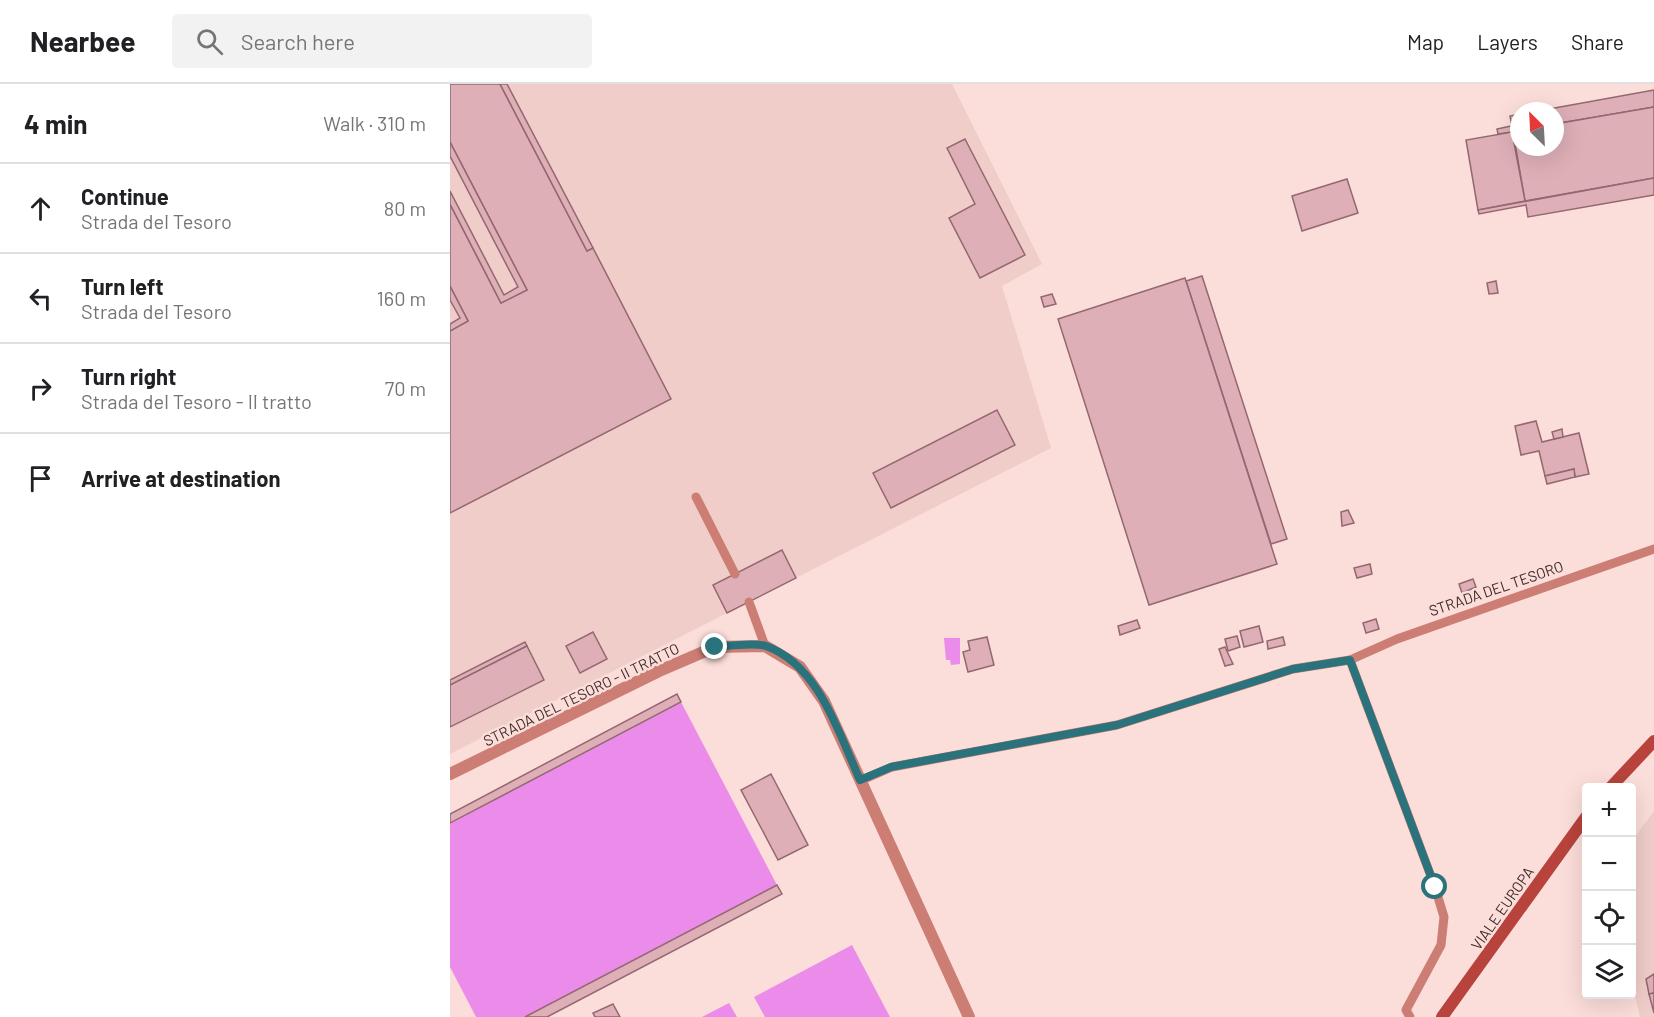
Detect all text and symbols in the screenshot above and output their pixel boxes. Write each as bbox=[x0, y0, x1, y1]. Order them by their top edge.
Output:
search box bbox=[172, 14, 592, 68]
text: Nearbee bbox=[30, 24, 136, 58]
icon: search bbox=[193, 25, 226, 58]
text: Search here bbox=[241, 28, 355, 54]
text: Map bbox=[1407, 29, 1444, 54]
text: Layers bbox=[1477, 29, 1538, 54]
text: Share bbox=[1571, 29, 1624, 54]
north arrow bbox=[1510, 102, 1564, 156]
text: 4 min bbox=[24, 108, 88, 139]
text: Walk · 310 m bbox=[323, 111, 426, 135]
text: Continue bbox=[81, 183, 169, 209]
icon: ahead bbox=[24, 192, 57, 225]
text: 80 m bbox=[384, 196, 426, 220]
text: Strada del Tesoro bbox=[81, 209, 232, 233]
text: Turn left bbox=[81, 273, 164, 299]
icon: left bbox=[24, 282, 57, 315]
text: 160 m bbox=[377, 286, 426, 310]
text: Strada del Tesoro bbox=[81, 299, 232, 323]
text: Turn right bbox=[81, 363, 176, 389]
icon: right bbox=[24, 372, 57, 405]
text: 70 m bbox=[385, 376, 426, 400]
text: Strada del Tesoro - II tratto bbox=[81, 389, 312, 413]
icon: arrive bbox=[24, 462, 57, 495]
text: Arrive at destination bbox=[81, 465, 280, 491]
street label: STRADA DEL TESORO bbox=[1426, 557, 1566, 619]
route end bbox=[701, 633, 727, 659]
street label: STRADA DEL TESORO - II TRATTO bbox=[480, 639, 682, 749]
map controls bbox=[1582, 783, 1636, 999]
button: + bbox=[1582, 783, 1636, 837]
button: − bbox=[1582, 837, 1636, 891]
street label: VIALE EUROPA bbox=[1467, 863, 1537, 953]
route start bbox=[1421, 873, 1447, 899]
button: locate bbox=[1582, 891, 1636, 945]
button: layers bbox=[1582, 945, 1636, 999]

